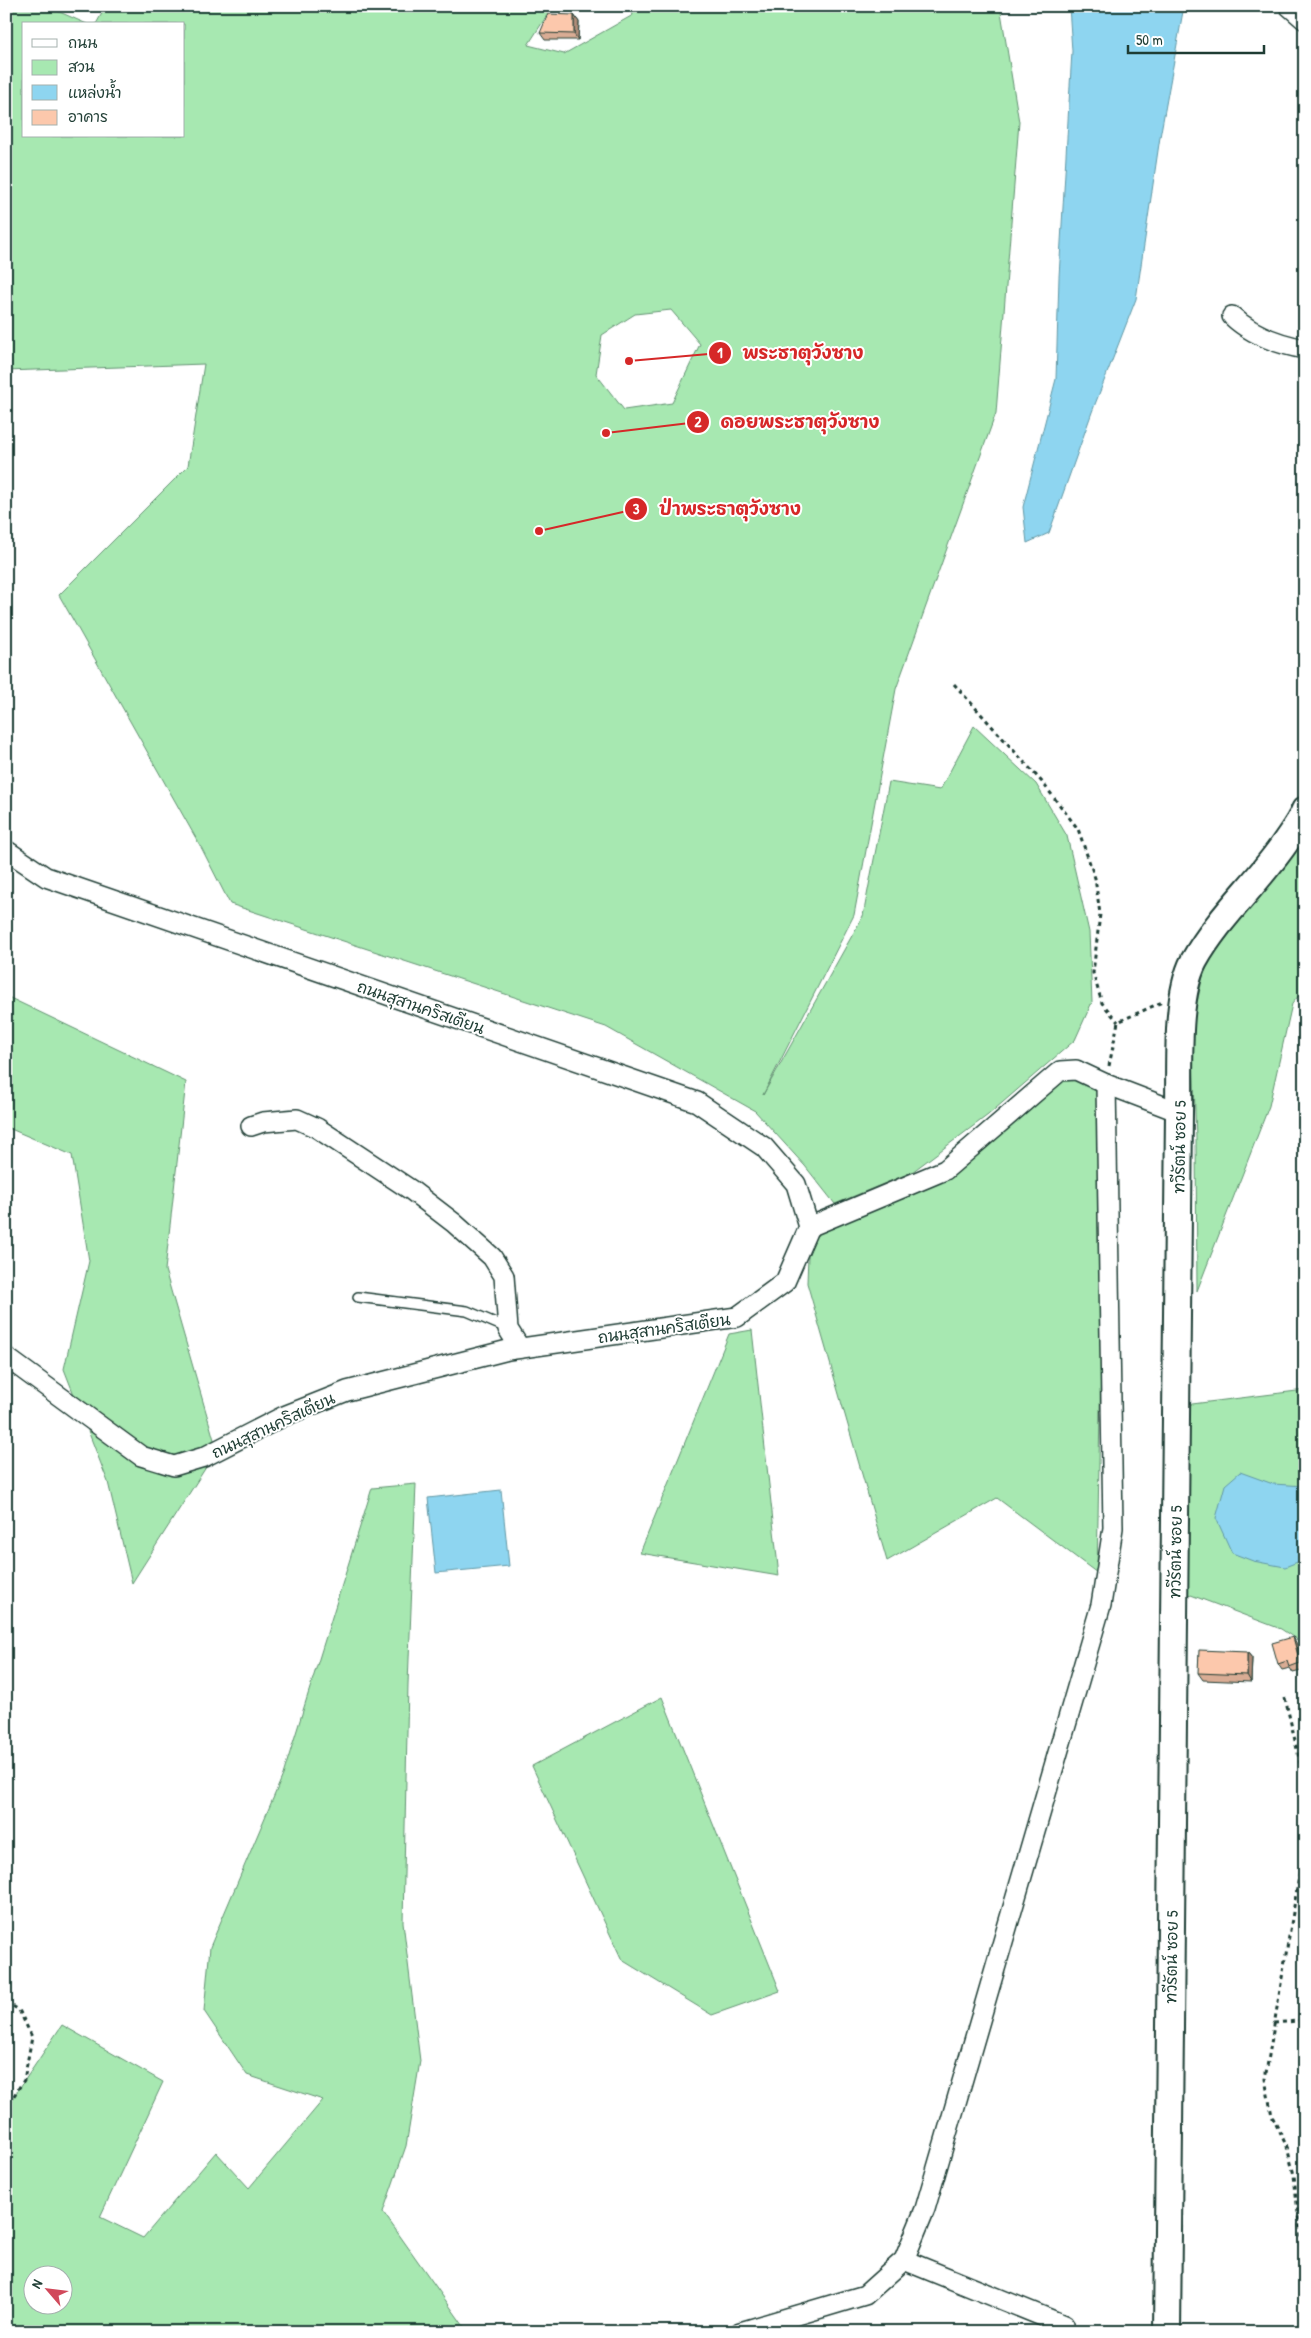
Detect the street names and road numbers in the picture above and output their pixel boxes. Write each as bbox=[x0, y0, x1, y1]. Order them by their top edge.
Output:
street label: ถนนสุสานคริสเตียน bbox=[354, 975, 488, 1041]
street label: ทวีรัตน์ ซอย 5 bbox=[1167, 1100, 1191, 1194]
street label: ถนนสุสานคริสเตียน bbox=[596, 1308, 732, 1350]
street label: ถนนสุสานคริสเตียน bbox=[208, 1387, 339, 1465]
street label: ทวีรัตน์ ซอย 5 bbox=[1163, 1505, 1187, 1599]
street label: ทวีรัตน์ ซอย 5 bbox=[1159, 1910, 1183, 2004]

